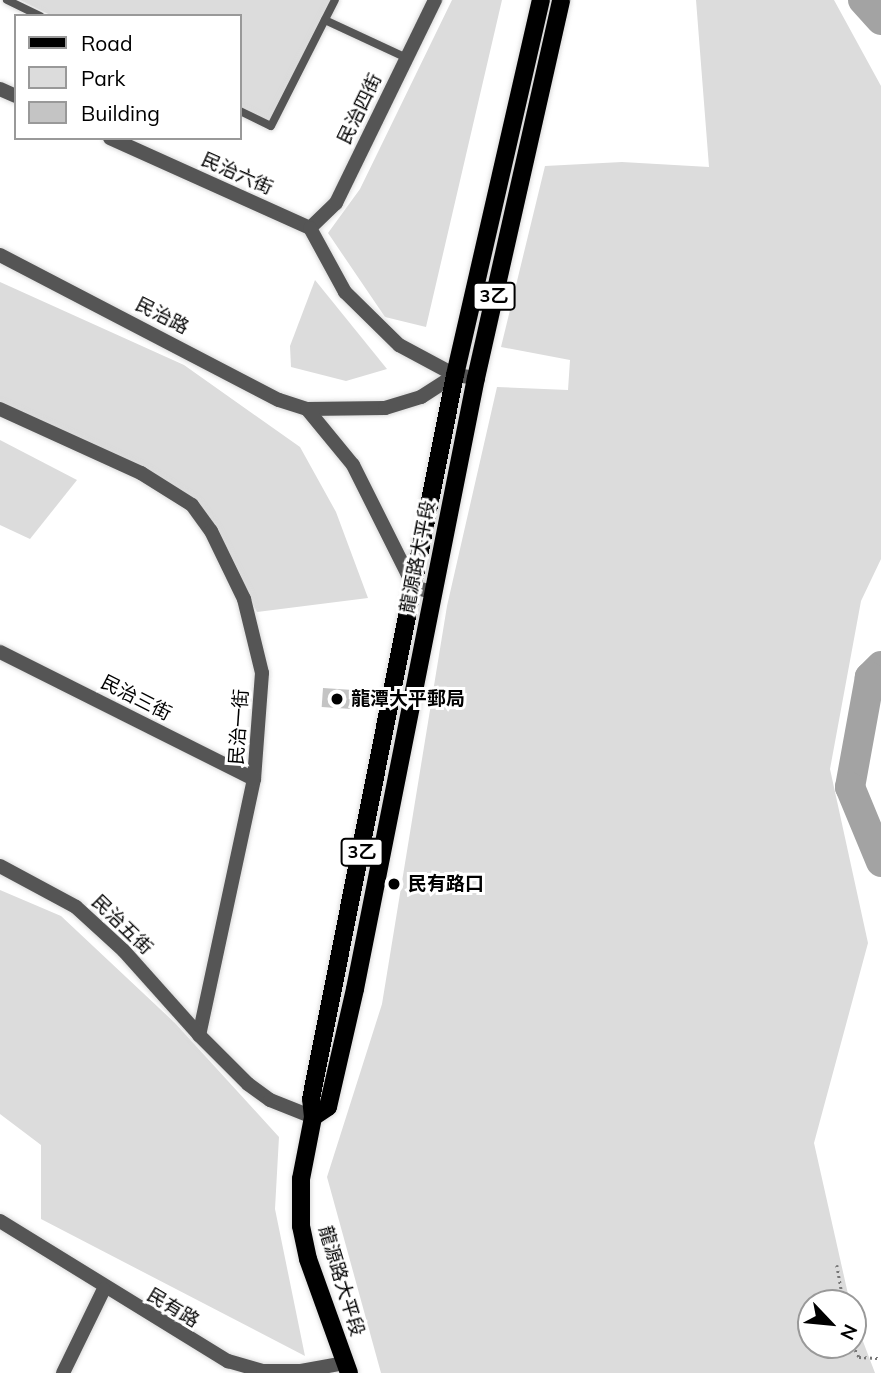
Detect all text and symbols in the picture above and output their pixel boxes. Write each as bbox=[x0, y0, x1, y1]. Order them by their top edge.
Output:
legend bbox=[14, 14, 242, 140]
text: Road bbox=[81, 30, 132, 56]
text: Park bbox=[81, 65, 125, 91]
street label: 民治四街 bbox=[333, 70, 387, 148]
text: Building bbox=[81, 100, 160, 126]
street label: 民治六街 bbox=[198, 148, 276, 200]
road number: 3乙 bbox=[471, 282, 517, 310]
street label: 民治路 bbox=[131, 293, 193, 339]
street label: 龍源路大平段 bbox=[396, 499, 440, 615]
street label: 民治三街 bbox=[97, 671, 175, 725]
street label: 民治一街 bbox=[225, 688, 253, 766]
place label: 龍潭大平郵局 bbox=[351, 688, 465, 710]
marker: 龍潭大平郵局 bbox=[329, 691, 345, 707]
road number: 3乙 bbox=[339, 838, 385, 866]
place label: 民有路口 bbox=[408, 873, 484, 895]
marker: 民有路口 bbox=[386, 876, 402, 892]
street label: 民治五街 bbox=[87, 890, 157, 960]
street label: 龍源路大平段 bbox=[313, 1223, 369, 1339]
street label: 民有路 bbox=[143, 1284, 203, 1332]
north arrow bbox=[797, 1289, 867, 1359]
text: N bbox=[835, 1321, 863, 1344]

